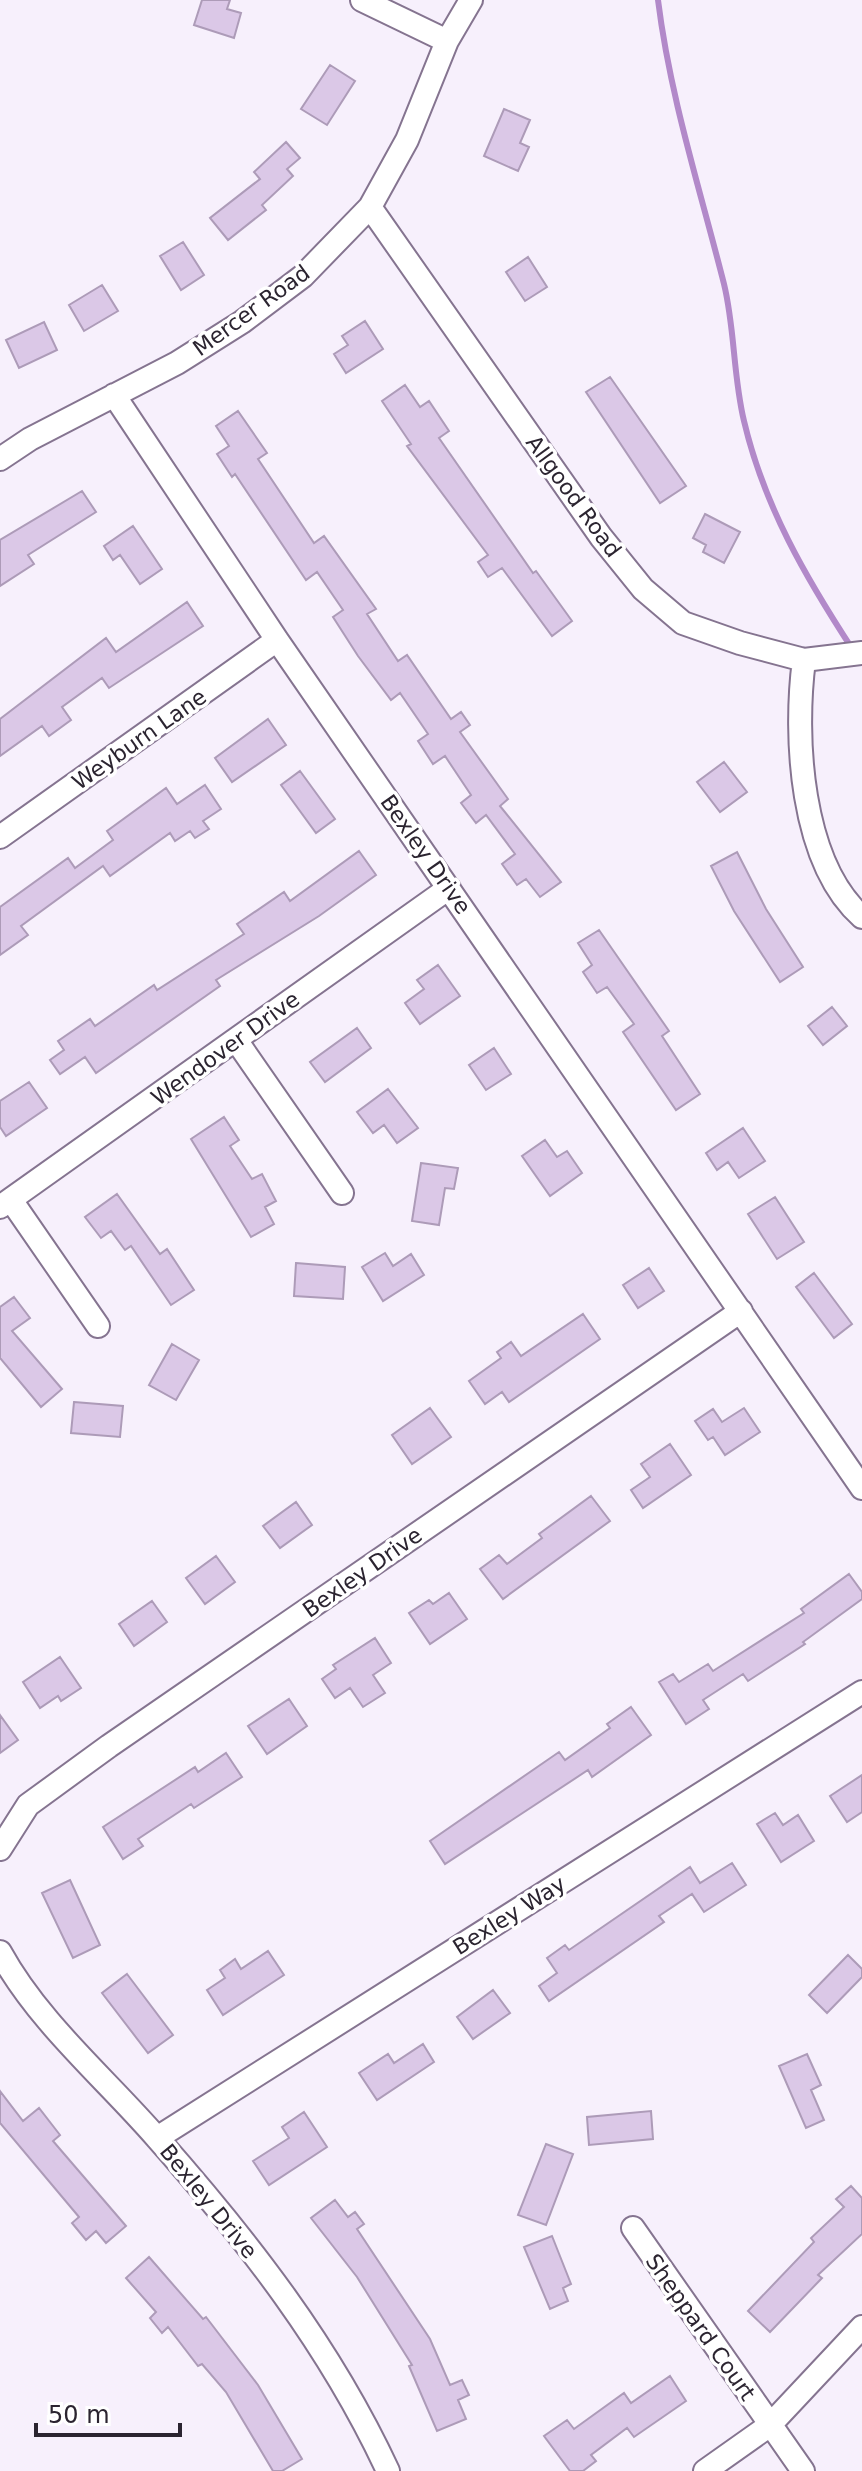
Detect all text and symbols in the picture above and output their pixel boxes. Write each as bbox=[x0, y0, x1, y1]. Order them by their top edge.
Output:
street label: Mercer Road bbox=[188, 260, 314, 361]
street label: Allgood Road bbox=[521, 431, 626, 562]
street label: Weyburn Lane bbox=[68, 684, 211, 795]
street label: Bexley Drive bbox=[375, 790, 476, 919]
street label: Wendover Drive bbox=[147, 986, 304, 1110]
street label: Bexley Drive bbox=[298, 1522, 427, 1623]
street label: Bexley Way bbox=[448, 1871, 570, 1960]
street label: Bexley Drive bbox=[155, 2139, 262, 2263]
street label: Sheppard Court bbox=[641, 2249, 761, 2406]
scale bar bbox=[36, 2387, 180, 2437]
text: 50 m bbox=[48, 2401, 110, 2429]

